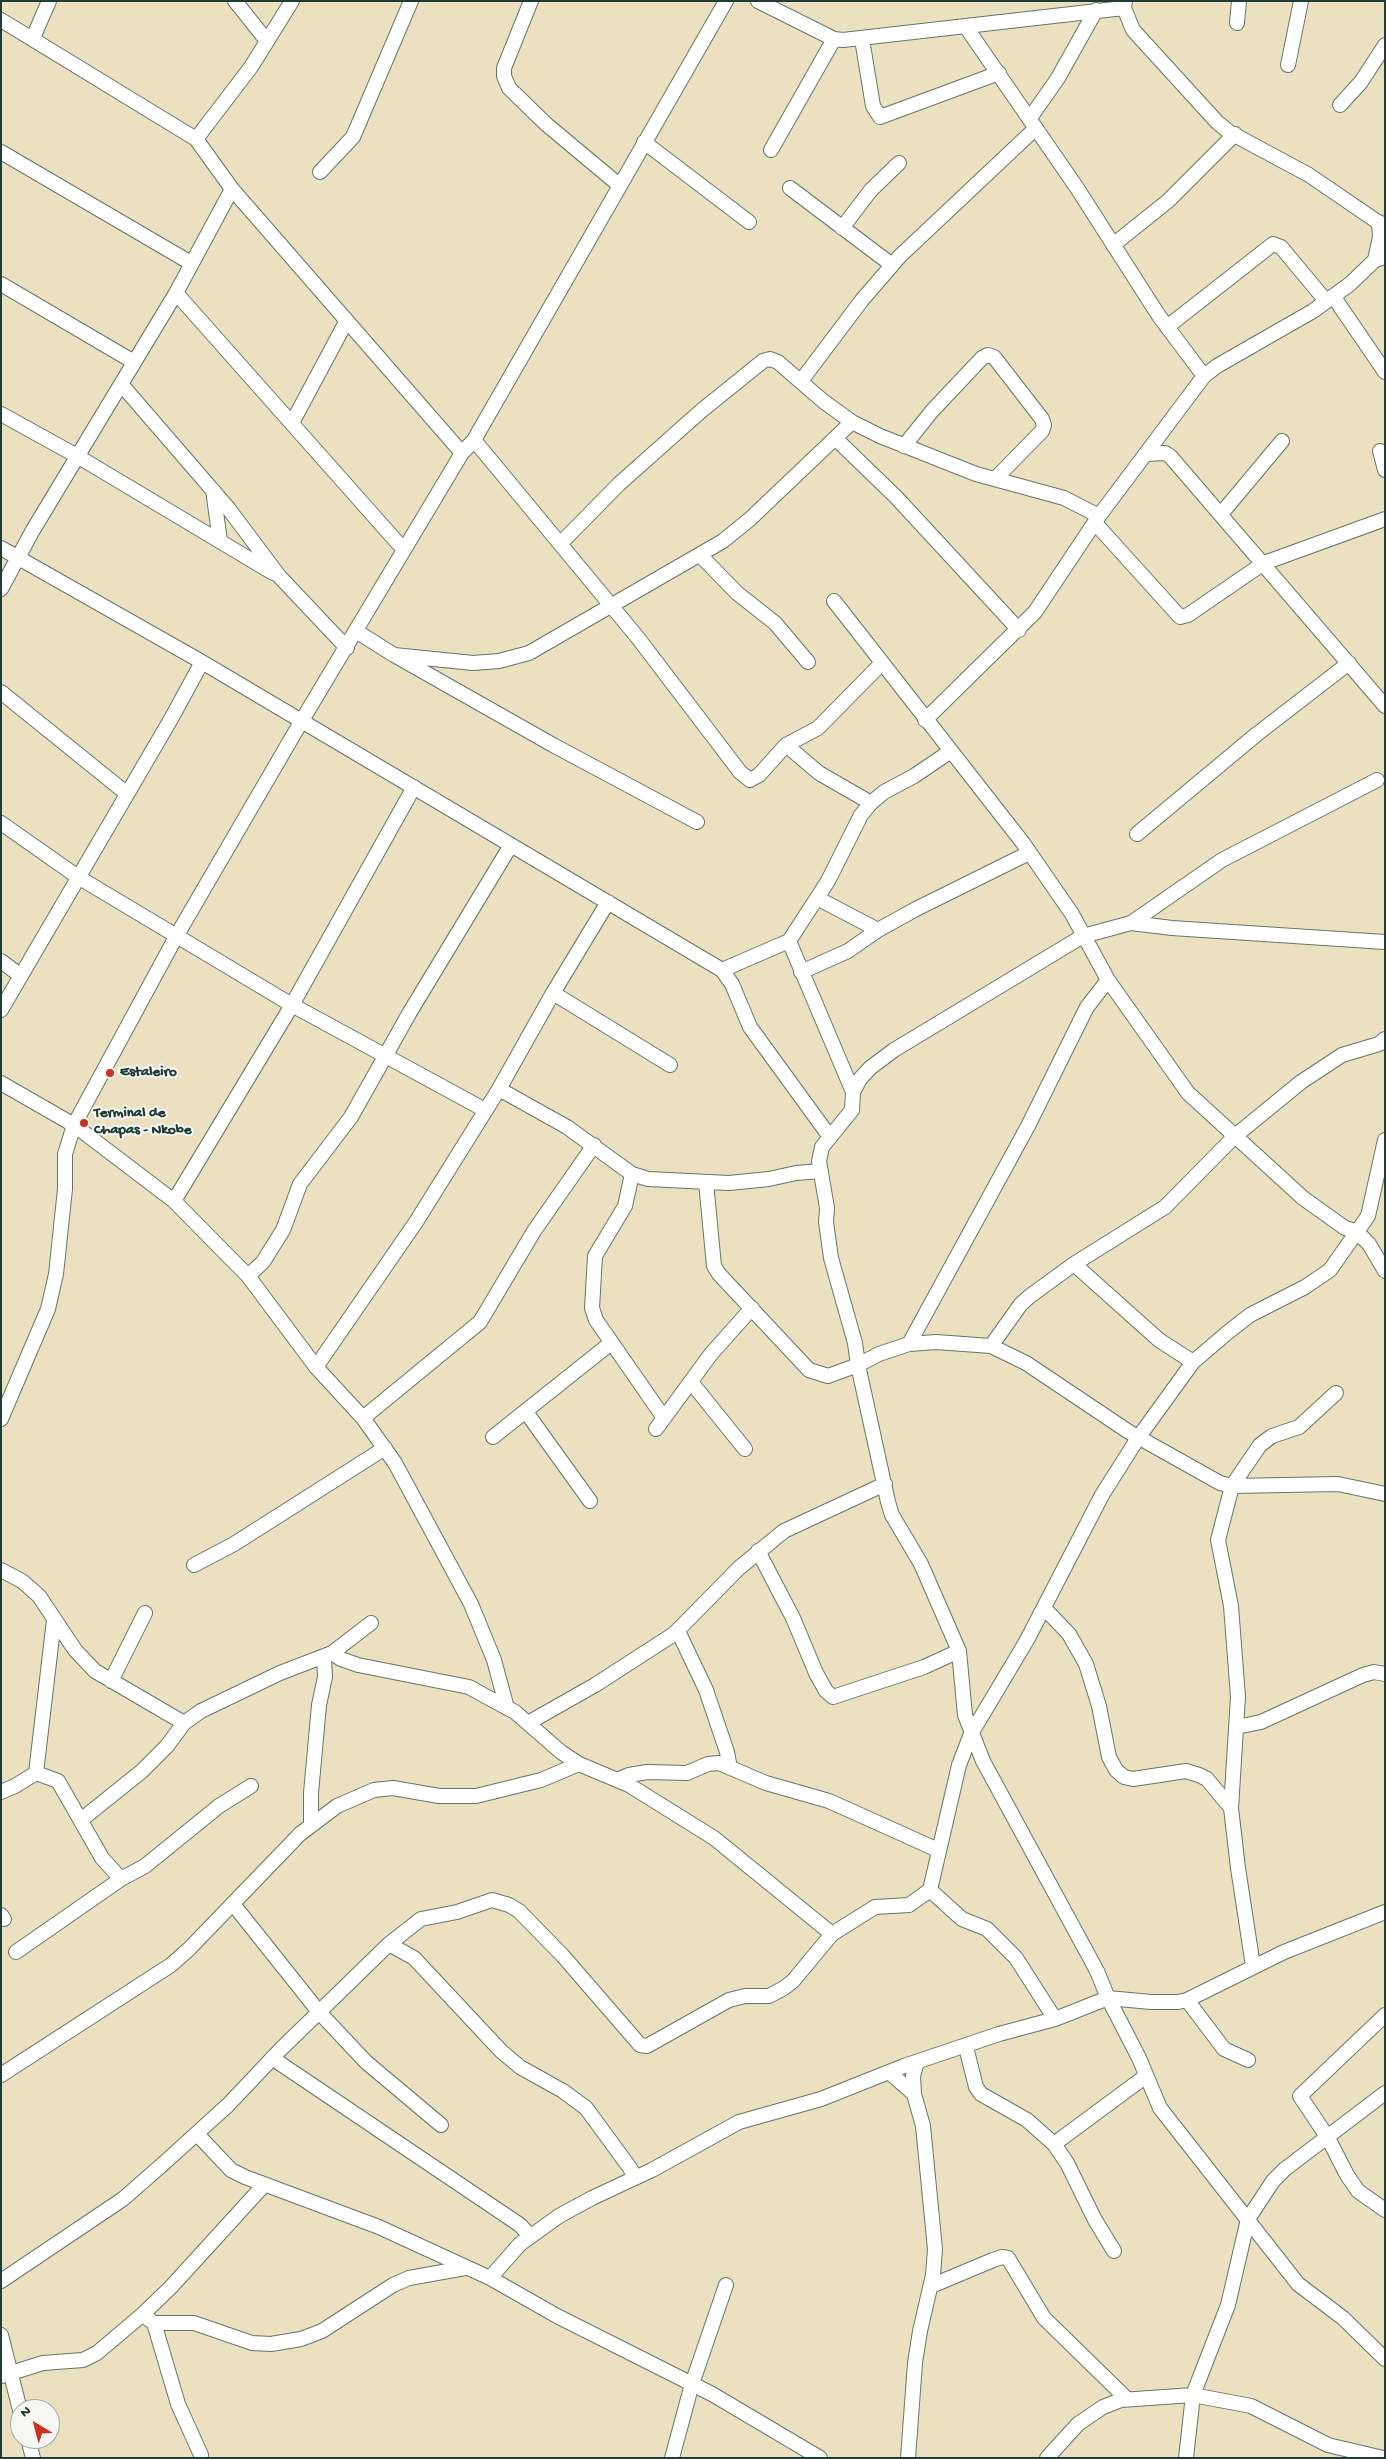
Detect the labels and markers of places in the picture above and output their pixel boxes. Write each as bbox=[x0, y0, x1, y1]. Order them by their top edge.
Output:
place label: Estaleiro bbox=[120, 1064, 177, 1082]
marker: Estaleiro bbox=[104, 1067, 116, 1079]
place label: Terminal de Chapas - Nkobe bbox=[94, 1105, 191, 1140]
marker: Terminal de Chapas - Nkobe bbox=[78, 1117, 90, 1129]

